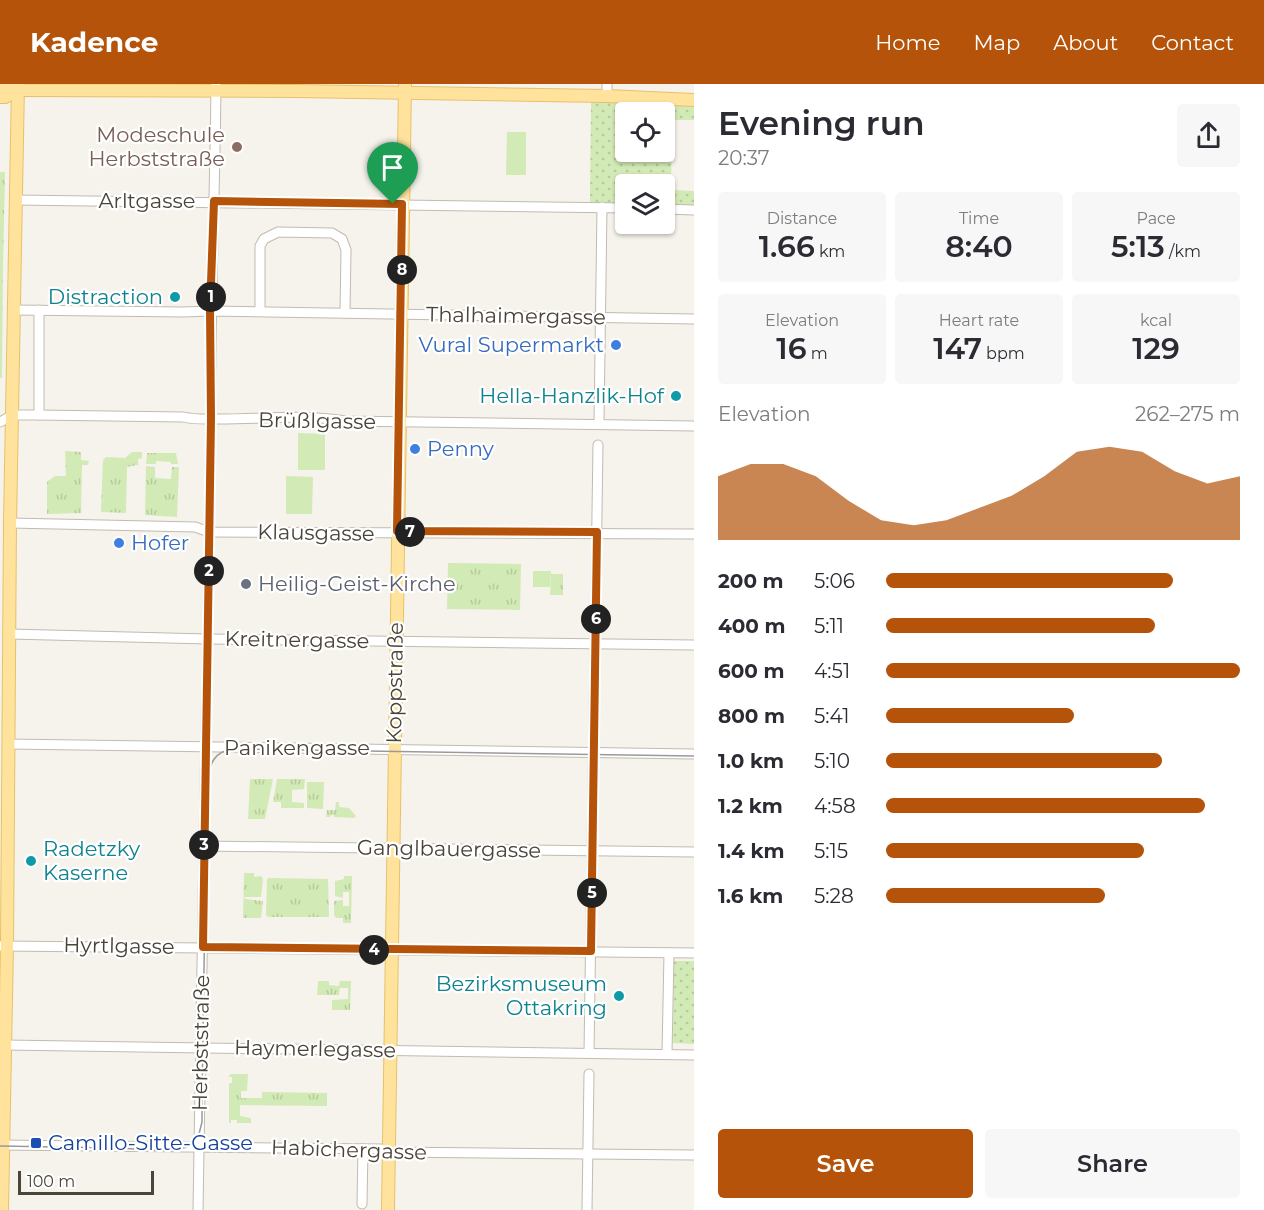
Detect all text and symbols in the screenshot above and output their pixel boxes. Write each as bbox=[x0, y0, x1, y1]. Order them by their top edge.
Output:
text: Kadence bbox=[30, 25, 158, 59]
text: Home bbox=[875, 30, 940, 55]
text: Map bbox=[973, 30, 1020, 55]
text: About bbox=[1053, 30, 1118, 55]
text: Contact bbox=[1151, 30, 1234, 55]
map controls bbox=[615, 102, 675, 234]
button: locate bbox=[615, 102, 675, 162]
text: Evening run bbox=[718, 103, 925, 143]
button: share bbox=[1177, 104, 1240, 167]
place label: Modeschule Herbststraße bbox=[89, 122, 225, 171]
marker: Modeschule Herbststraße bbox=[230, 140, 244, 154]
pin bbox=[367, 142, 418, 204]
text: 20:37 bbox=[718, 146, 770, 170]
icon: arrive bbox=[376, 151, 409, 184]
button: layers bbox=[615, 174, 675, 234]
street label: Arltgasse bbox=[99, 188, 195, 213]
text: Distance bbox=[767, 209, 837, 228]
text: Time bbox=[959, 209, 999, 228]
text: Pace bbox=[1136, 209, 1176, 228]
text: 1.66 bbox=[759, 228, 815, 265]
text: 8:40 bbox=[945, 228, 1013, 265]
text: 5:13 bbox=[1111, 228, 1165, 265]
text: km bbox=[815, 242, 845, 261]
text: /km bbox=[1165, 242, 1201, 261]
pin: 8 bbox=[387, 255, 417, 285]
text: 8 bbox=[397, 260, 407, 279]
pin: 1 bbox=[196, 282, 226, 312]
place label: Distraction bbox=[48, 284, 163, 309]
text: 1 bbox=[208, 287, 214, 306]
marker: Distraction bbox=[168, 290, 182, 304]
street label: Thalhaimergasse bbox=[426, 301, 606, 330]
text: Elevation bbox=[765, 311, 839, 330]
text: Heart rate bbox=[939, 311, 1019, 330]
text: kcal bbox=[1140, 311, 1172, 330]
text: 16 bbox=[776, 330, 807, 367]
text: 147 bbox=[933, 330, 982, 367]
text: 129 bbox=[1132, 330, 1180, 367]
place label: Vural Supermarkt bbox=[419, 332, 604, 357]
marker: Vural Supermarkt bbox=[609, 338, 623, 352]
text: m bbox=[807, 344, 828, 363]
text: bpm bbox=[982, 344, 1025, 363]
place label: Hella-Hanzlik-Hof bbox=[479, 383, 665, 408]
marker: Hella-Hanzlik-Hof bbox=[669, 389, 683, 403]
text: Elevation bbox=[718, 402, 810, 426]
text: 262–275 m bbox=[1135, 402, 1240, 426]
street label: Brüßlgasse bbox=[258, 407, 376, 434]
place label: Penny bbox=[427, 436, 494, 461]
marker: Penny bbox=[408, 442, 422, 456]
pin: 7 bbox=[395, 517, 425, 547]
street label: Klausgasse bbox=[257, 519, 375, 546]
text: 7 bbox=[405, 522, 415, 541]
place label: Hofer bbox=[131, 530, 189, 555]
marker: Hofer bbox=[112, 536, 126, 550]
pin: 2 bbox=[194, 556, 224, 586]
text: 2 bbox=[204, 561, 214, 580]
text: 200 m bbox=[718, 569, 784, 593]
text: 5:06 bbox=[814, 569, 855, 593]
place label: Heilig-Geist-Kirche bbox=[258, 571, 456, 596]
marker: Heilig-Geist-Kirche bbox=[239, 577, 253, 591]
pin: 6 bbox=[581, 604, 611, 634]
text: 6 bbox=[591, 609, 601, 628]
text: 400 m bbox=[718, 614, 786, 638]
text: 5:11 bbox=[814, 614, 844, 638]
street label: Koppstraße bbox=[381, 622, 408, 744]
street label: Kreitnergasse bbox=[225, 626, 369, 653]
text: 600 m bbox=[718, 659, 785, 683]
text: 4:51 bbox=[814, 659, 850, 683]
text: 800 m bbox=[718, 704, 785, 728]
text: 5:41 bbox=[814, 704, 850, 728]
street label: Panikengasse bbox=[224, 735, 370, 760]
text: 1.0 km bbox=[718, 749, 784, 773]
text: 5:10 bbox=[814, 749, 850, 773]
text: 1.2 km bbox=[718, 794, 783, 818]
text: 4:58 bbox=[814, 794, 856, 818]
pin: 3 bbox=[189, 830, 219, 860]
street label: Ganglbauergasse bbox=[357, 834, 541, 863]
text: 3 bbox=[199, 835, 209, 854]
place label: Radetzky Kaserne bbox=[43, 836, 141, 885]
text: 1.4 km bbox=[718, 839, 785, 863]
text: 5:15 bbox=[814, 839, 848, 863]
marker: Radetzky Kaserne bbox=[24, 854, 38, 868]
pin: 5 bbox=[577, 878, 607, 908]
text: 5 bbox=[587, 883, 597, 902]
text: 1.6 km bbox=[718, 884, 783, 908]
text: 5:28 bbox=[814, 884, 854, 908]
street label: Hyrtlgasse bbox=[63, 932, 175, 959]
pin: 4 bbox=[359, 935, 389, 965]
text: 4 bbox=[368, 940, 380, 959]
place label: Bezirksmuseum Ottakring bbox=[436, 971, 607, 1020]
street label: Herbststraße bbox=[187, 975, 214, 1111]
marker: Bezirksmuseum Ottakring bbox=[612, 989, 626, 1003]
street label: Haymerlegasse bbox=[234, 1035, 396, 1062]
button: Save bbox=[718, 1129, 973, 1198]
button: Share bbox=[985, 1129, 1240, 1198]
place label: Camillo-Sitte-Gasse bbox=[48, 1130, 253, 1155]
street label: Habichergasse bbox=[271, 1134, 427, 1165]
marker: Camillo-Sitte-Gasse bbox=[29, 1136, 43, 1150]
scale bar bbox=[18, 1168, 154, 1196]
text: 100 m bbox=[27, 1172, 75, 1191]

